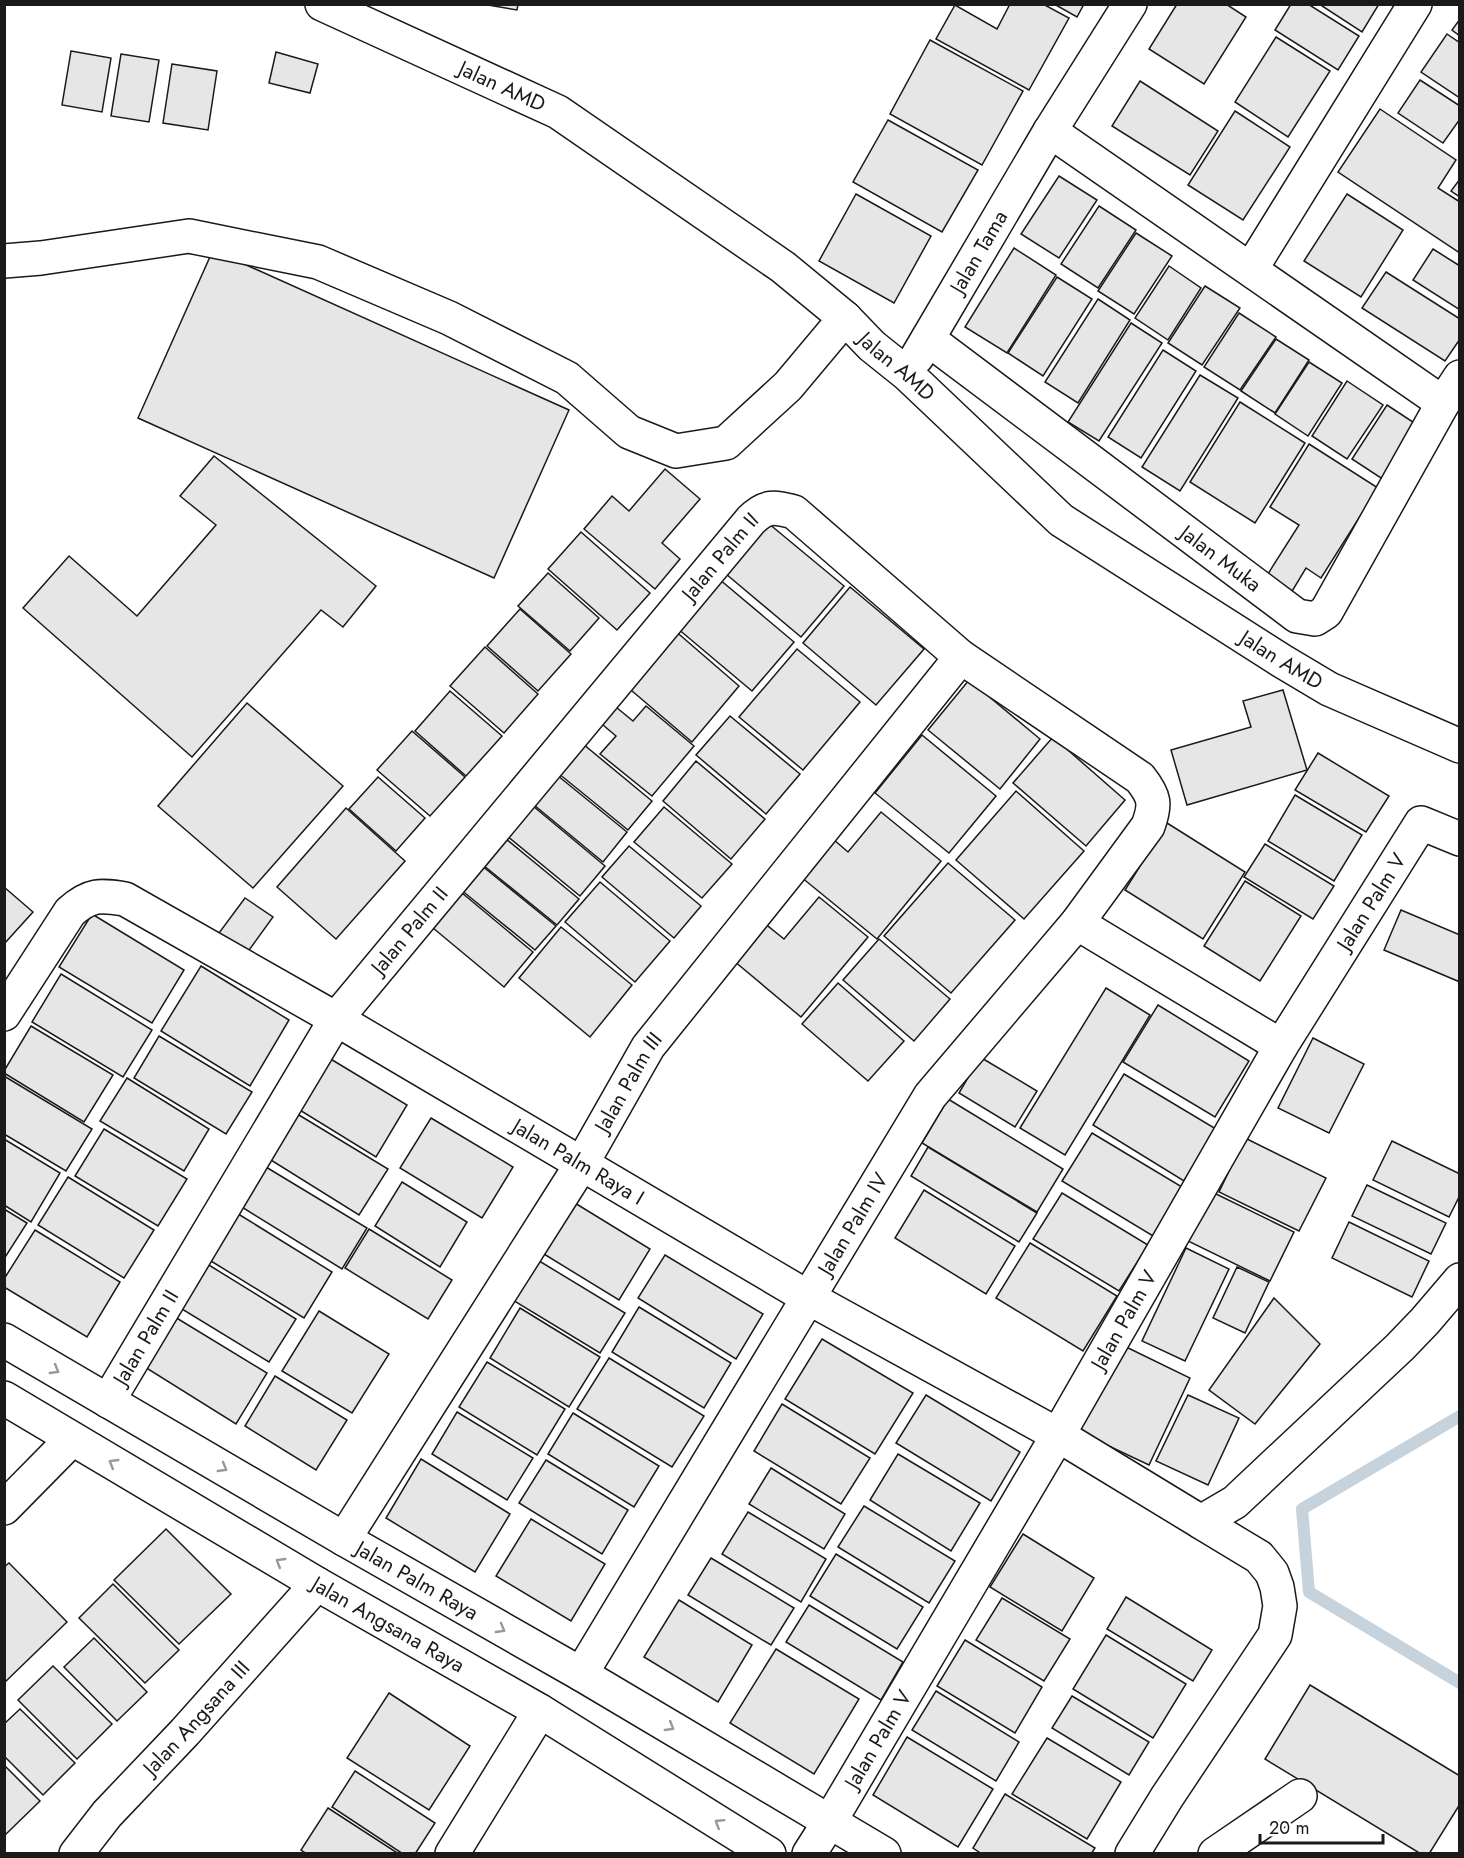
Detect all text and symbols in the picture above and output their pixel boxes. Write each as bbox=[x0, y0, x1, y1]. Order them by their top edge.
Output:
street label: Jalan AMD bbox=[451, 52, 550, 119]
street label: Jalan Tama bbox=[941, 205, 1015, 302]
street label: Jalan AMD bbox=[849, 323, 942, 408]
street label: Jalan Palm II bbox=[673, 505, 765, 610]
street label: Jalan Muka bbox=[1171, 516, 1268, 599]
street label: Jalan AMD bbox=[1231, 621, 1329, 697]
street label: Jalan Palm V bbox=[1328, 847, 1413, 959]
street label: Jalan Palm II bbox=[362, 880, 455, 983]
street label: Jalan Palm III bbox=[586, 1026, 669, 1141]
street label: Jalan Palm Raya I bbox=[504, 1110, 650, 1213]
street label: Jalan Palm IV bbox=[809, 1167, 896, 1284]
street label: Jalan Palm V bbox=[1082, 1265, 1164, 1378]
street label: Jalan Palm II bbox=[104, 1284, 186, 1393]
one-way arrow bbox=[49, 1362, 59, 1374]
one-way arrow bbox=[109, 1459, 119, 1470]
one-way arrow bbox=[217, 1461, 227, 1473]
street label: Jalan Palm Raya bbox=[347, 1532, 484, 1628]
one-way arrow bbox=[276, 1558, 286, 1570]
street label: Jalan Angsana Raya bbox=[303, 1568, 470, 1680]
one-way arrow bbox=[495, 1621, 505, 1633]
street label: Jalan Angsana III bbox=[134, 1654, 257, 1784]
street label: Jalan Palm V bbox=[836, 1684, 919, 1797]
one-way arrow bbox=[664, 1719, 674, 1731]
scale bar bbox=[1260, 1807, 1383, 1845]
text: 20 m bbox=[1269, 1815, 1309, 1841]
one-way arrow bbox=[715, 1818, 725, 1830]

